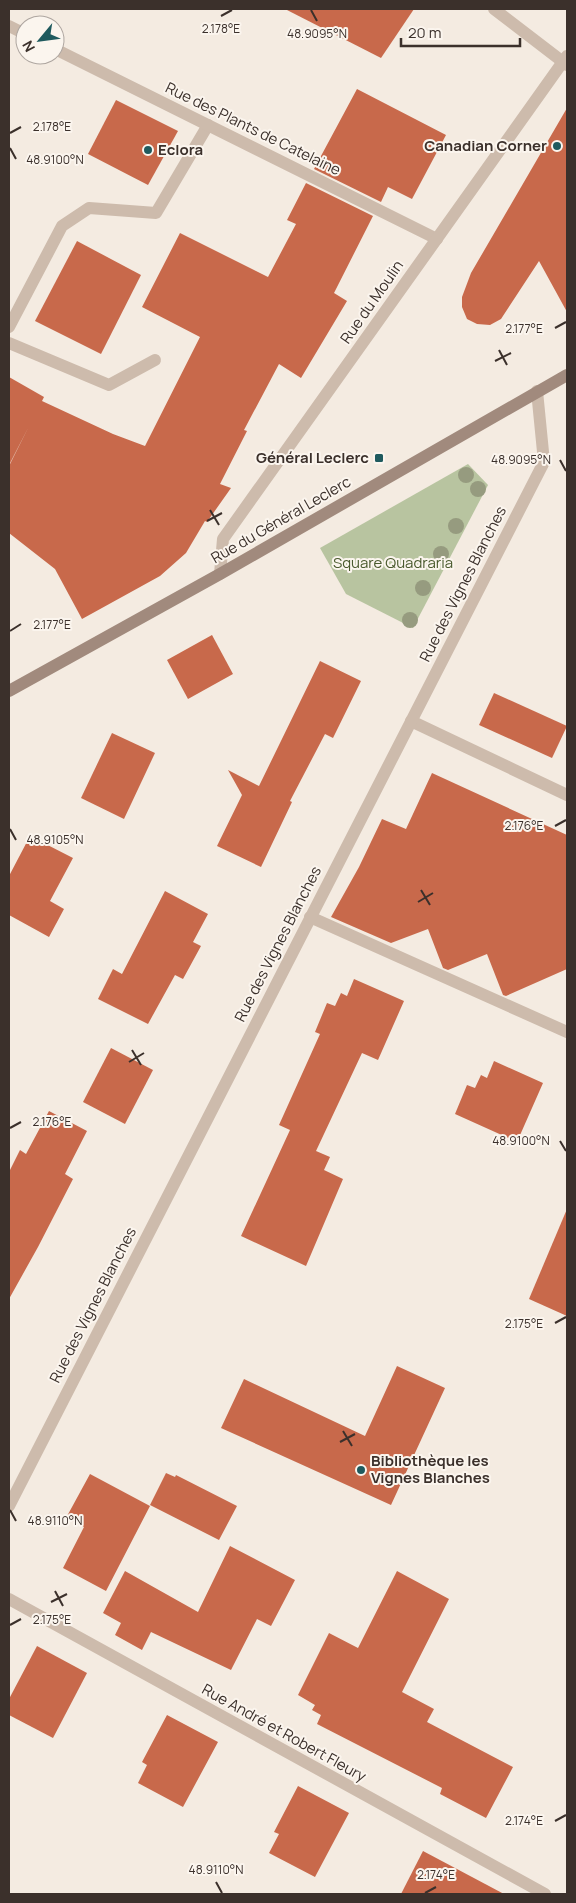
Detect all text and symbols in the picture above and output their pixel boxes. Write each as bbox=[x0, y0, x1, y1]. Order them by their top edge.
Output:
north arrow bbox=[15, 15, 65, 65]
scale bar bbox=[401, 15, 520, 47]
text: 2.178°E bbox=[202, 20, 240, 37]
text: 20 m bbox=[408, 22, 441, 43]
text: 48.9095°N bbox=[287, 25, 347, 42]
text: N bbox=[17, 38, 39, 56]
street label: Rue des Plants de Catelaine bbox=[162, 77, 345, 180]
text: 2.178°E bbox=[33, 118, 71, 135]
place label: Canadian Corner bbox=[424, 135, 547, 156]
place label: Eclora bbox=[158, 139, 203, 160]
marker: Canadian Corner bbox=[551, 140, 563, 152]
marker: Eclora bbox=[142, 144, 154, 156]
text: 48.9100°N bbox=[26, 151, 84, 168]
street label: Rue du Moulin bbox=[335, 256, 408, 348]
text: 2.177°E bbox=[505, 320, 543, 337]
place label: Général Leclerc bbox=[256, 447, 369, 468]
text: 48.9095°N bbox=[491, 451, 551, 468]
marker: Général Leclerc bbox=[373, 452, 385, 464]
street label: Rue du Général Leclerc bbox=[207, 471, 354, 568]
street label: Rue des Vignes Blanches bbox=[414, 502, 511, 665]
park label: Square Quadraria bbox=[333, 552, 453, 573]
text: 2.177°E bbox=[33, 616, 71, 633]
text: 2.176°E bbox=[505, 817, 544, 834]
text: 48.9105°N bbox=[26, 831, 84, 848]
street label: Rue des Vignes Blanches bbox=[229, 862, 326, 1025]
text: 2.176°E bbox=[33, 1113, 72, 1130]
text: 48.9100°N bbox=[492, 1132, 550, 1149]
street label: Rue des Vignes Blanches bbox=[44, 1223, 141, 1386]
text: 2.175°E bbox=[505, 1315, 543, 1332]
place label: Bibliothèque les Vignes Blanches bbox=[371, 1450, 490, 1488]
marker: Bibliothèque les Vignes Blanches bbox=[355, 1464, 367, 1476]
text: 48.9110°N bbox=[28, 1512, 82, 1529]
text: 2.175°E bbox=[33, 1611, 71, 1628]
street label: Rue André et Robert Fleury bbox=[198, 1679, 370, 1787]
text: 2.174°E bbox=[505, 1812, 543, 1829]
text: 48.9110°N bbox=[189, 1861, 243, 1878]
text: 2.174°E bbox=[417, 1866, 455, 1883]

